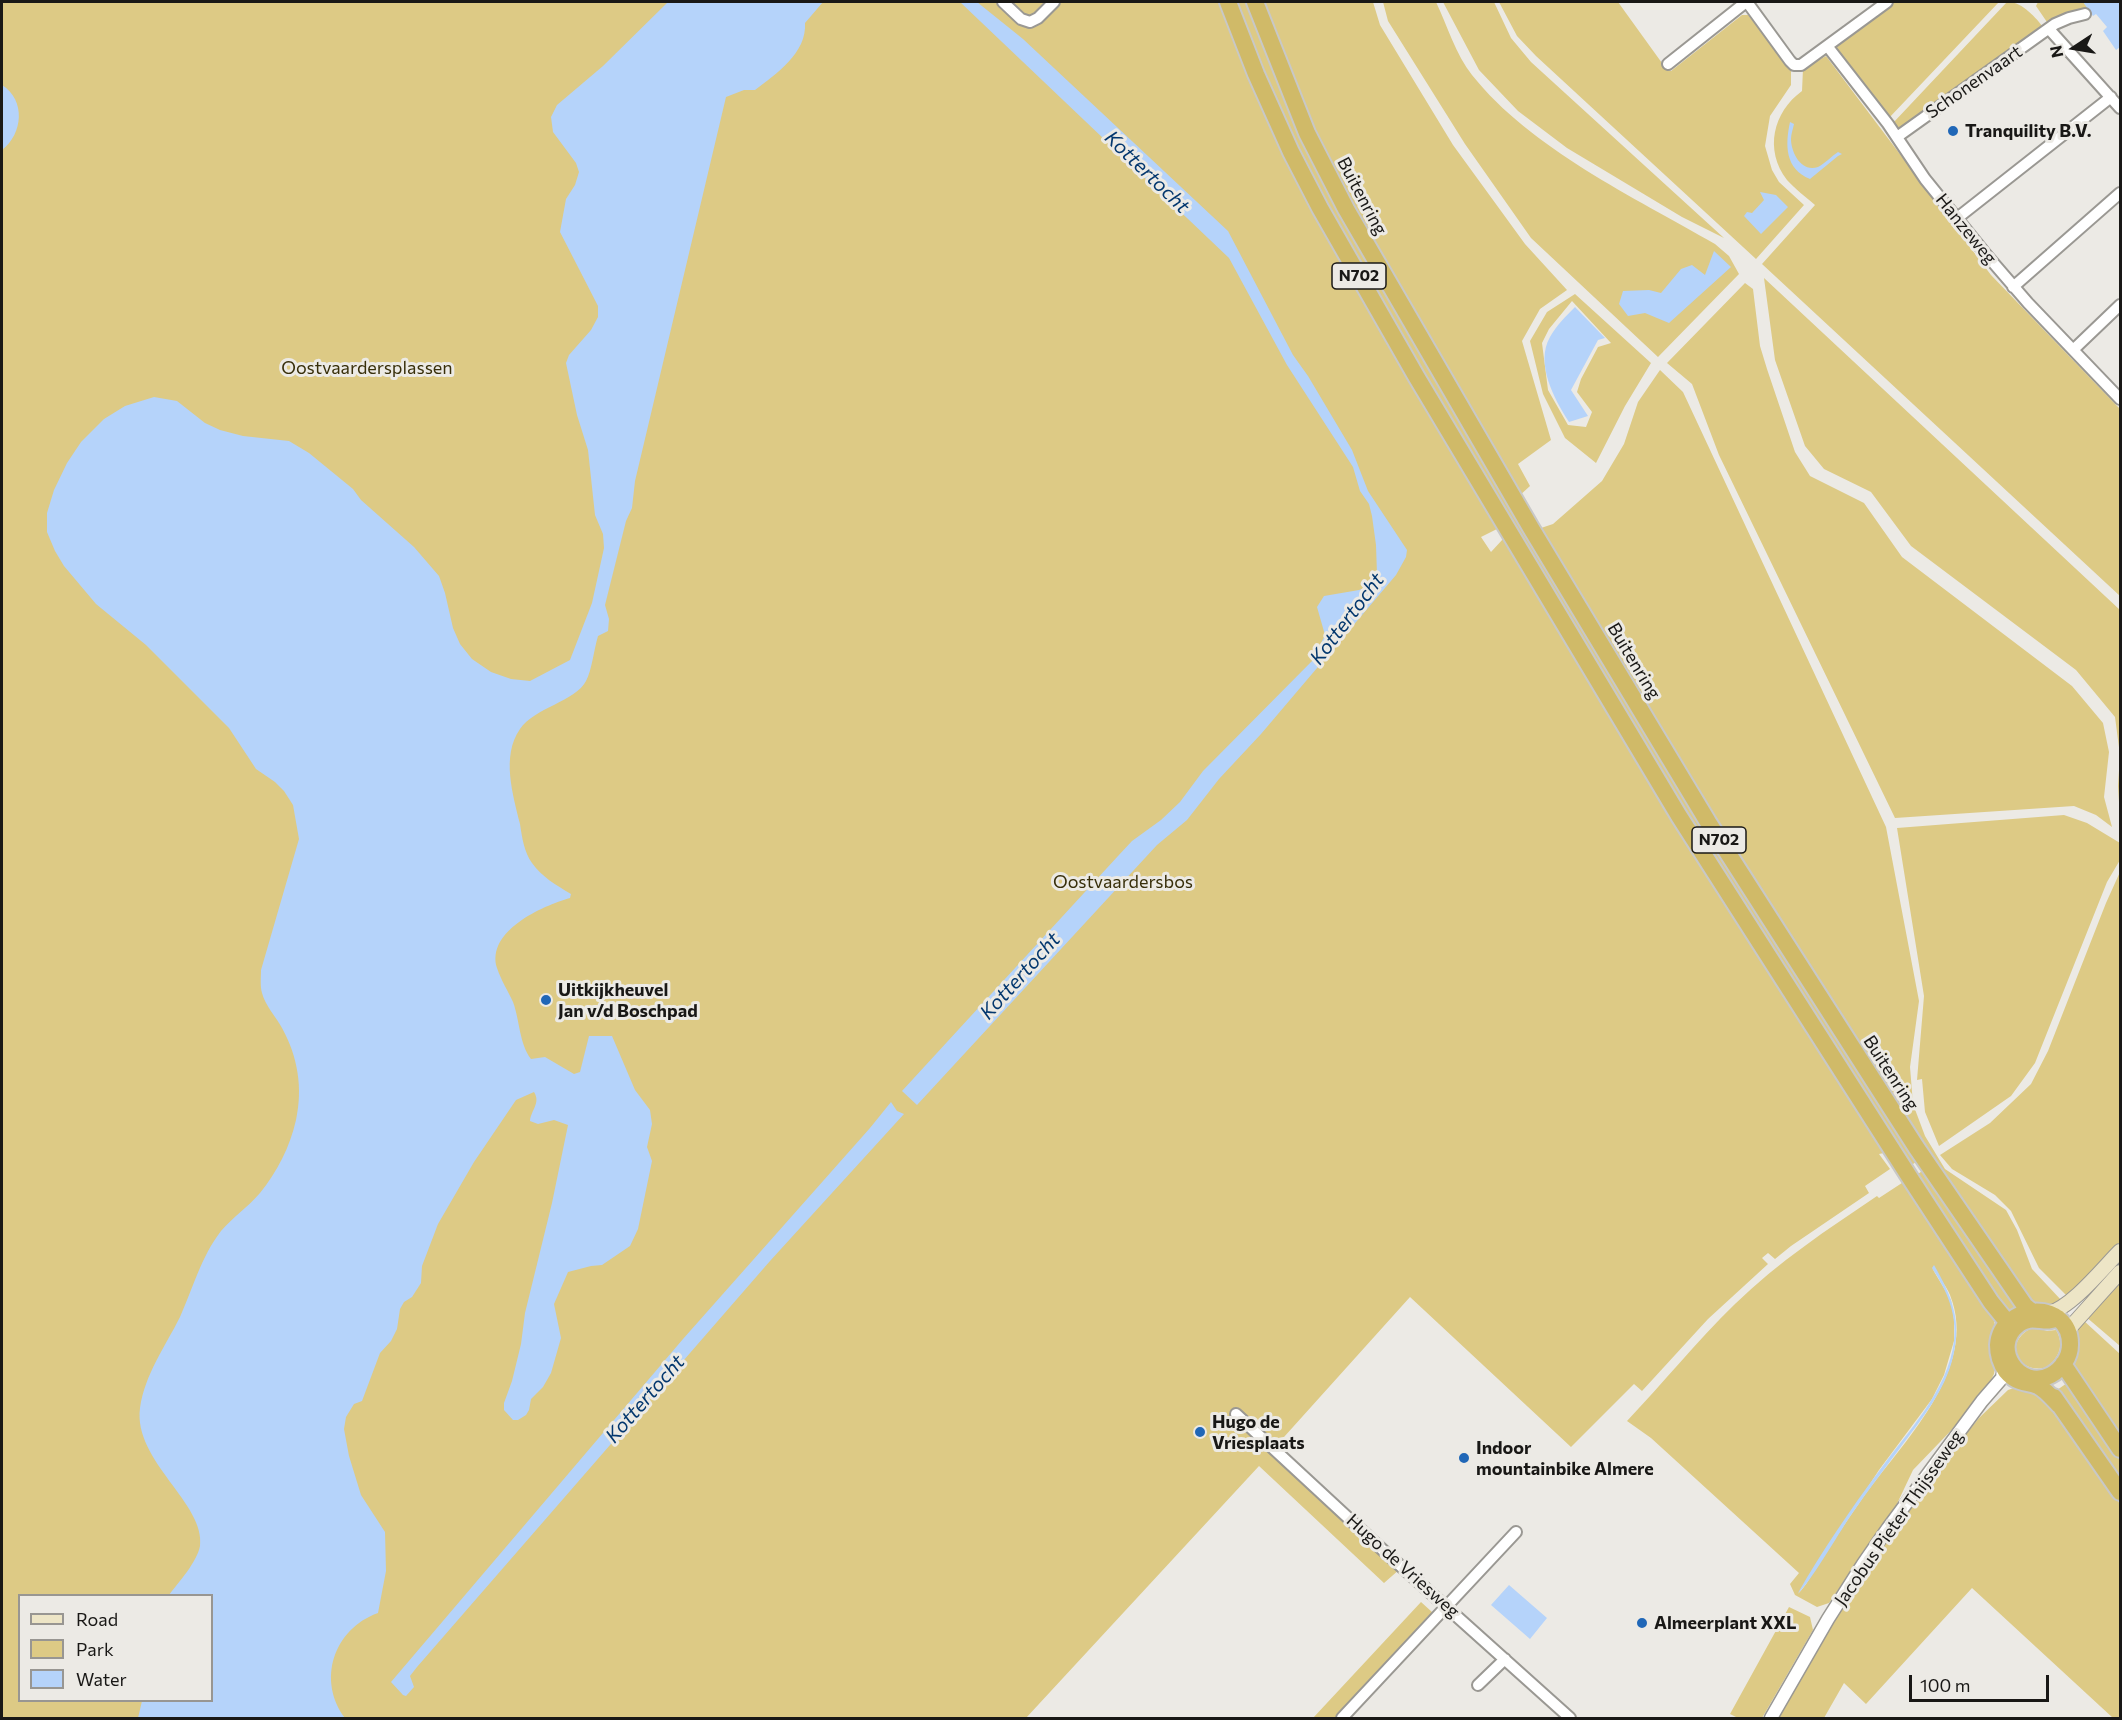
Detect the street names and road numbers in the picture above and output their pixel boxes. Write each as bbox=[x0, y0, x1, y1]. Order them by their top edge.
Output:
street label: Schonenvaart bbox=[1922, 41, 2026, 123]
street label: Buitenring bbox=[1332, 153, 1392, 239]
street label: Hanzeweg bbox=[1931, 189, 2001, 269]
road number: N702 bbox=[1332, 263, 1386, 289]
street label: Buitenring bbox=[1603, 619, 1665, 703]
road number: N702 bbox=[1692, 827, 1746, 853]
street label: Buitenring bbox=[1859, 1031, 1923, 1115]
street label: Jacobus Pieter Thijsseweg bbox=[1830, 1426, 1968, 1610]
street label: Hugo de Vriesweg bbox=[1342, 1510, 1464, 1622]

